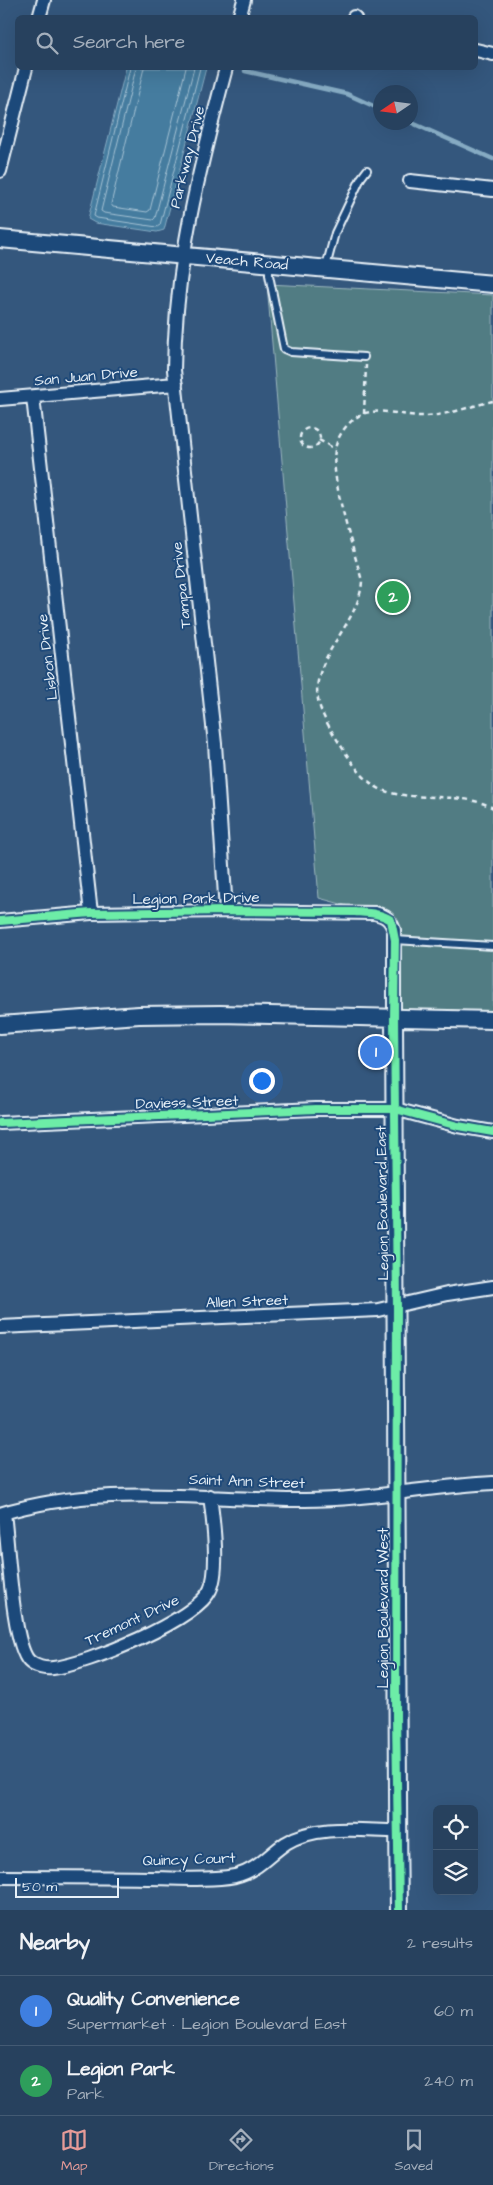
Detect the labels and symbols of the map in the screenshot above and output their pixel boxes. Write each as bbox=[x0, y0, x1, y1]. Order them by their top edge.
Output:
north arrow bbox=[373, 85, 418, 130]
street label: Parkway Drive bbox=[165, 104, 211, 211]
street label: Veach Road bbox=[205, 247, 289, 276]
street label: San Juan Drive bbox=[34, 362, 139, 391]
street label: Tampa Drive bbox=[167, 541, 196, 629]
pin: 2 bbox=[377, 578, 409, 616]
street label: Lisbon Drive bbox=[32, 613, 63, 701]
street label: Legion Park Drive bbox=[132, 887, 260, 911]
pin: 1 bbox=[360, 1033, 392, 1071]
your location bbox=[249, 1068, 275, 1094]
street label: Daviess Street bbox=[135, 1090, 239, 1115]
street label: Legion Boulevard East bbox=[371, 1125, 395, 1281]
street label: Allen Street bbox=[206, 1290, 288, 1313]
street label: Saint Ann Street bbox=[189, 1469, 305, 1494]
street label: Legion Boulevard West bbox=[373, 1528, 395, 1688]
street label: Tremont Drive bbox=[82, 1589, 183, 1651]
street label: Quincy Court bbox=[142, 1847, 236, 1873]
scale bar bbox=[15, 1875, 119, 1898]

